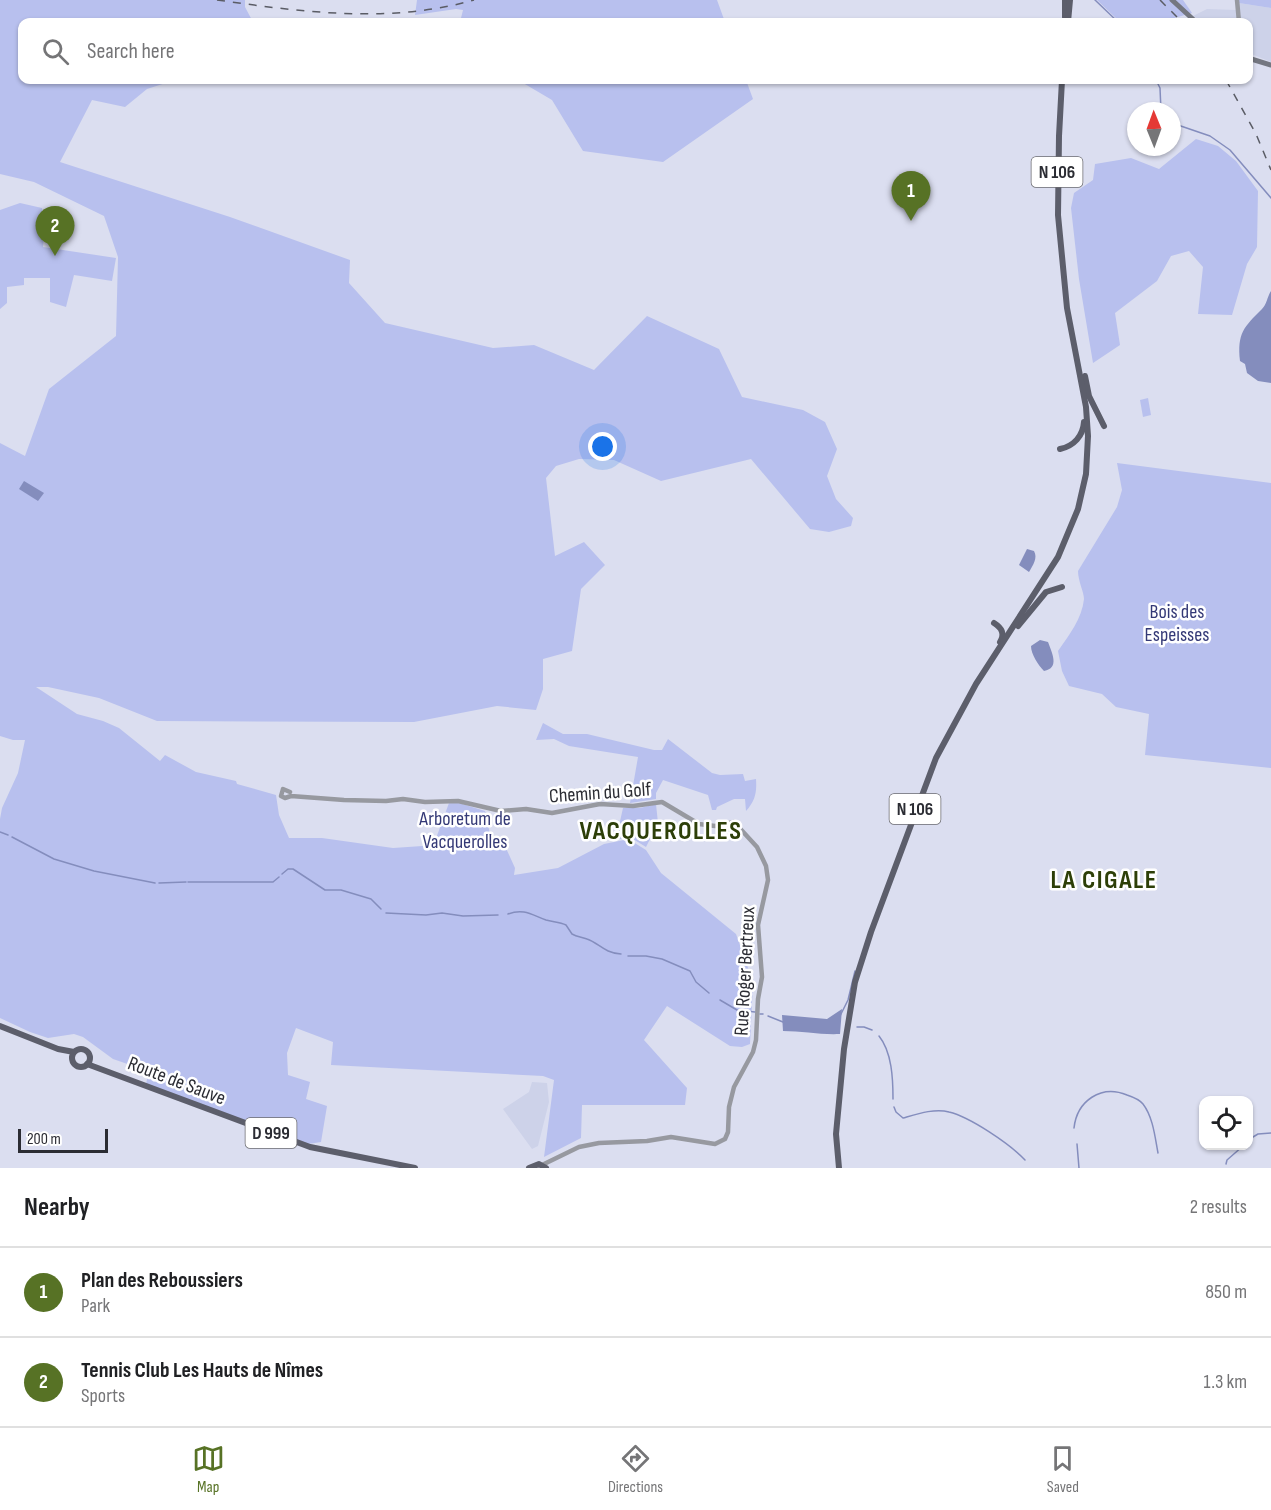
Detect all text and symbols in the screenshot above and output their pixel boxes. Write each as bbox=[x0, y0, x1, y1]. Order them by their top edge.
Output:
search box bbox=[18, 18, 1253, 84]
icon: search bbox=[39, 35, 72, 68]
text: Search here bbox=[87, 38, 174, 65]
north arrow bbox=[1127, 102, 1181, 156]
road number: N 106 bbox=[1032, 157, 1082, 187]
pin: 1 bbox=[892, 172, 930, 221]
pin: 2 bbox=[36, 206, 74, 256]
your location bbox=[588, 432, 617, 461]
park label: Bois des Espeisses bbox=[1145, 600, 1209, 647]
street label: Chemin du Golf bbox=[548, 777, 652, 809]
road number: N 106 bbox=[890, 794, 940, 824]
park label: Arboretum de Vacquerolles bbox=[418, 807, 511, 854]
district label: VACQUEROLLES bbox=[580, 816, 742, 847]
district label: LA CIGALE bbox=[1050, 865, 1158, 896]
street label: Rue Roger Bertreux bbox=[730, 905, 760, 1036]
street label: Route de Sauve bbox=[124, 1051, 229, 1111]
map controls bbox=[1199, 1096, 1253, 1150]
button: locate bbox=[1199, 1096, 1253, 1150]
road number: D 999 bbox=[246, 1118, 296, 1148]
scale bar bbox=[18, 1126, 108, 1154]
text: 200 m bbox=[27, 1130, 61, 1149]
text: Nearby bbox=[24, 1192, 90, 1223]
text: 2 results bbox=[1190, 1195, 1247, 1219]
text: Plan des Reboussiers bbox=[81, 1267, 243, 1294]
text: 1 bbox=[40, 1280, 47, 1304]
text: 850 m bbox=[1205, 1280, 1247, 1304]
text: Park bbox=[81, 1294, 110, 1318]
text: Tennis Club Les Hauts de Nîmes bbox=[81, 1357, 323, 1384]
text: 2 bbox=[39, 1370, 48, 1394]
text: 1.3 km bbox=[1204, 1370, 1247, 1394]
text: Sports bbox=[81, 1384, 125, 1408]
tab: Map bbox=[192, 1442, 225, 1497]
tab: Directions bbox=[608, 1442, 663, 1497]
tab: Saved bbox=[1046, 1442, 1079, 1497]

